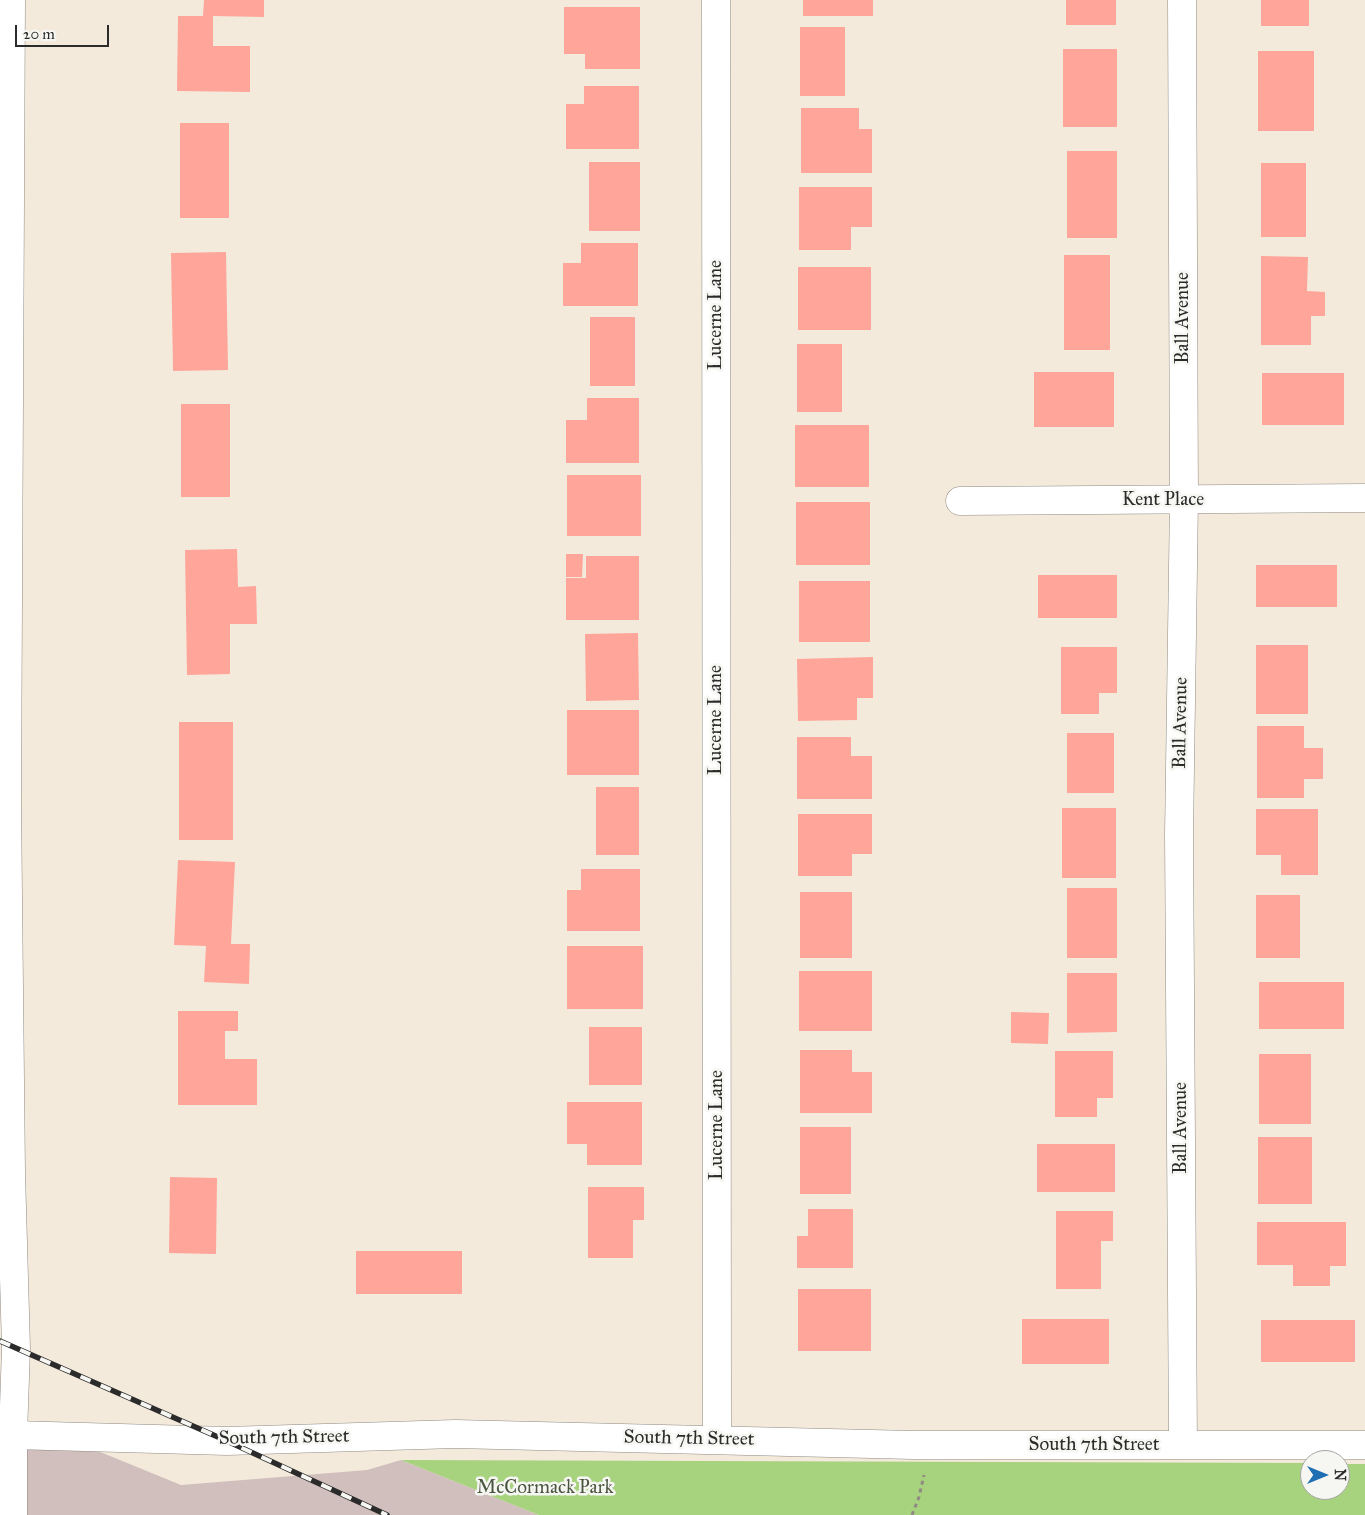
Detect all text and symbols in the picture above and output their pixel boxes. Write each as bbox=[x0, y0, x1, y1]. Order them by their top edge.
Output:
scale bar bbox=[18, 15, 111, 47]
text: 20 m bbox=[23, 25, 55, 43]
street label: Lucerne Lane bbox=[705, 260, 727, 370]
street label: Ball Avenue bbox=[1172, 272, 1194, 364]
street label: Kent Place bbox=[1122, 489, 1204, 511]
street label: Lucerne Lane bbox=[705, 665, 727, 775]
street label: Ball Avenue bbox=[1169, 677, 1193, 769]
street label: Lucerne Lane bbox=[706, 1070, 728, 1180]
street label: Ball Avenue bbox=[1170, 1082, 1192, 1174]
street label: South 7th Street bbox=[218, 1425, 350, 1451]
street label: South 7th Street bbox=[623, 1426, 755, 1452]
street label: South 7th Street bbox=[1029, 1434, 1159, 1456]
north arrow bbox=[1300, 1450, 1350, 1500]
text: N bbox=[1331, 1469, 1348, 1481]
park label: McCormack Park bbox=[477, 1477, 613, 1499]

